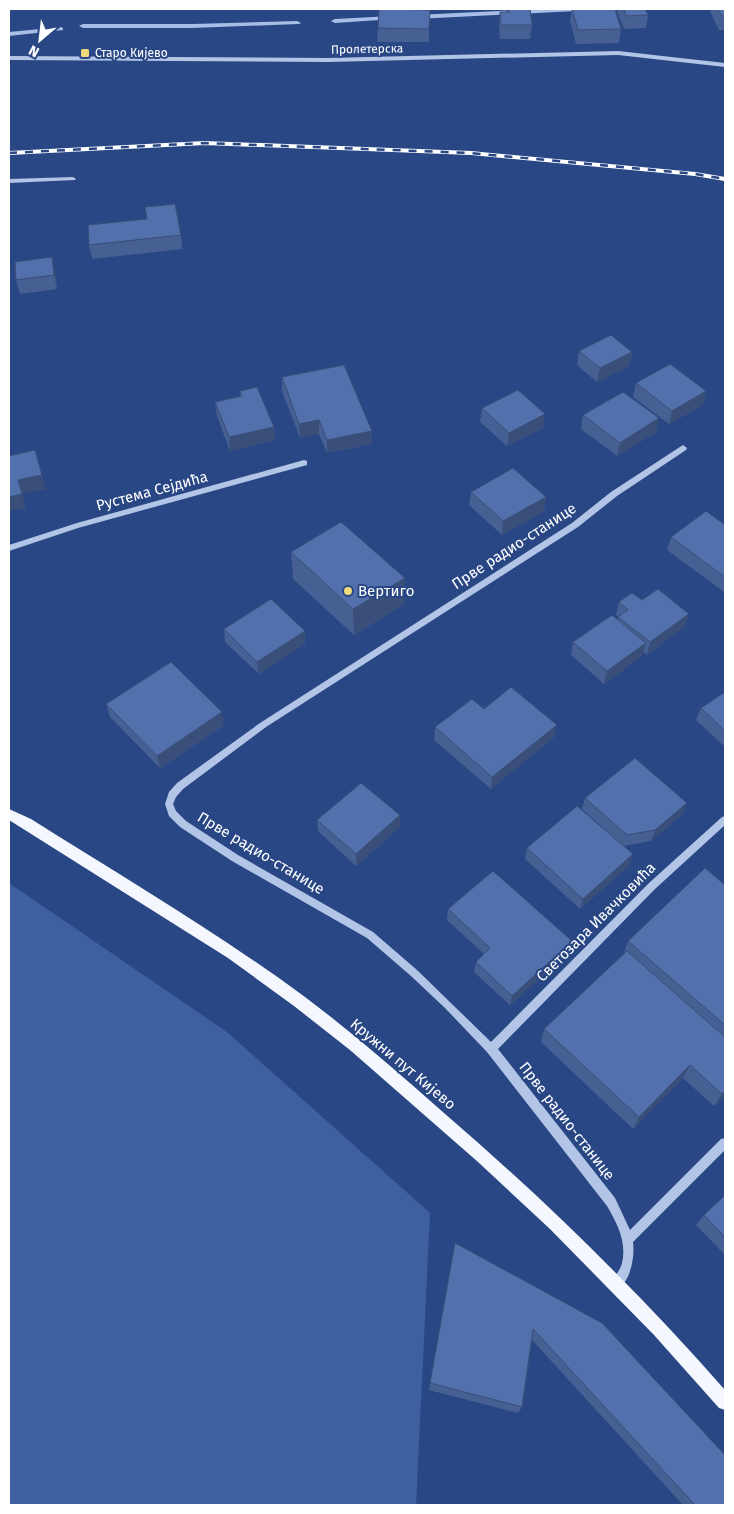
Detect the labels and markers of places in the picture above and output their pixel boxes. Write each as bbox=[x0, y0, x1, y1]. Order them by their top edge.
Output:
place label: Старо Кијево bbox=[95, 46, 168, 60]
marker: Старо Кијево bbox=[79, 47, 91, 59]
place label: Вертиго bbox=[358, 582, 414, 600]
marker: Вертиго bbox=[342, 585, 354, 597]

